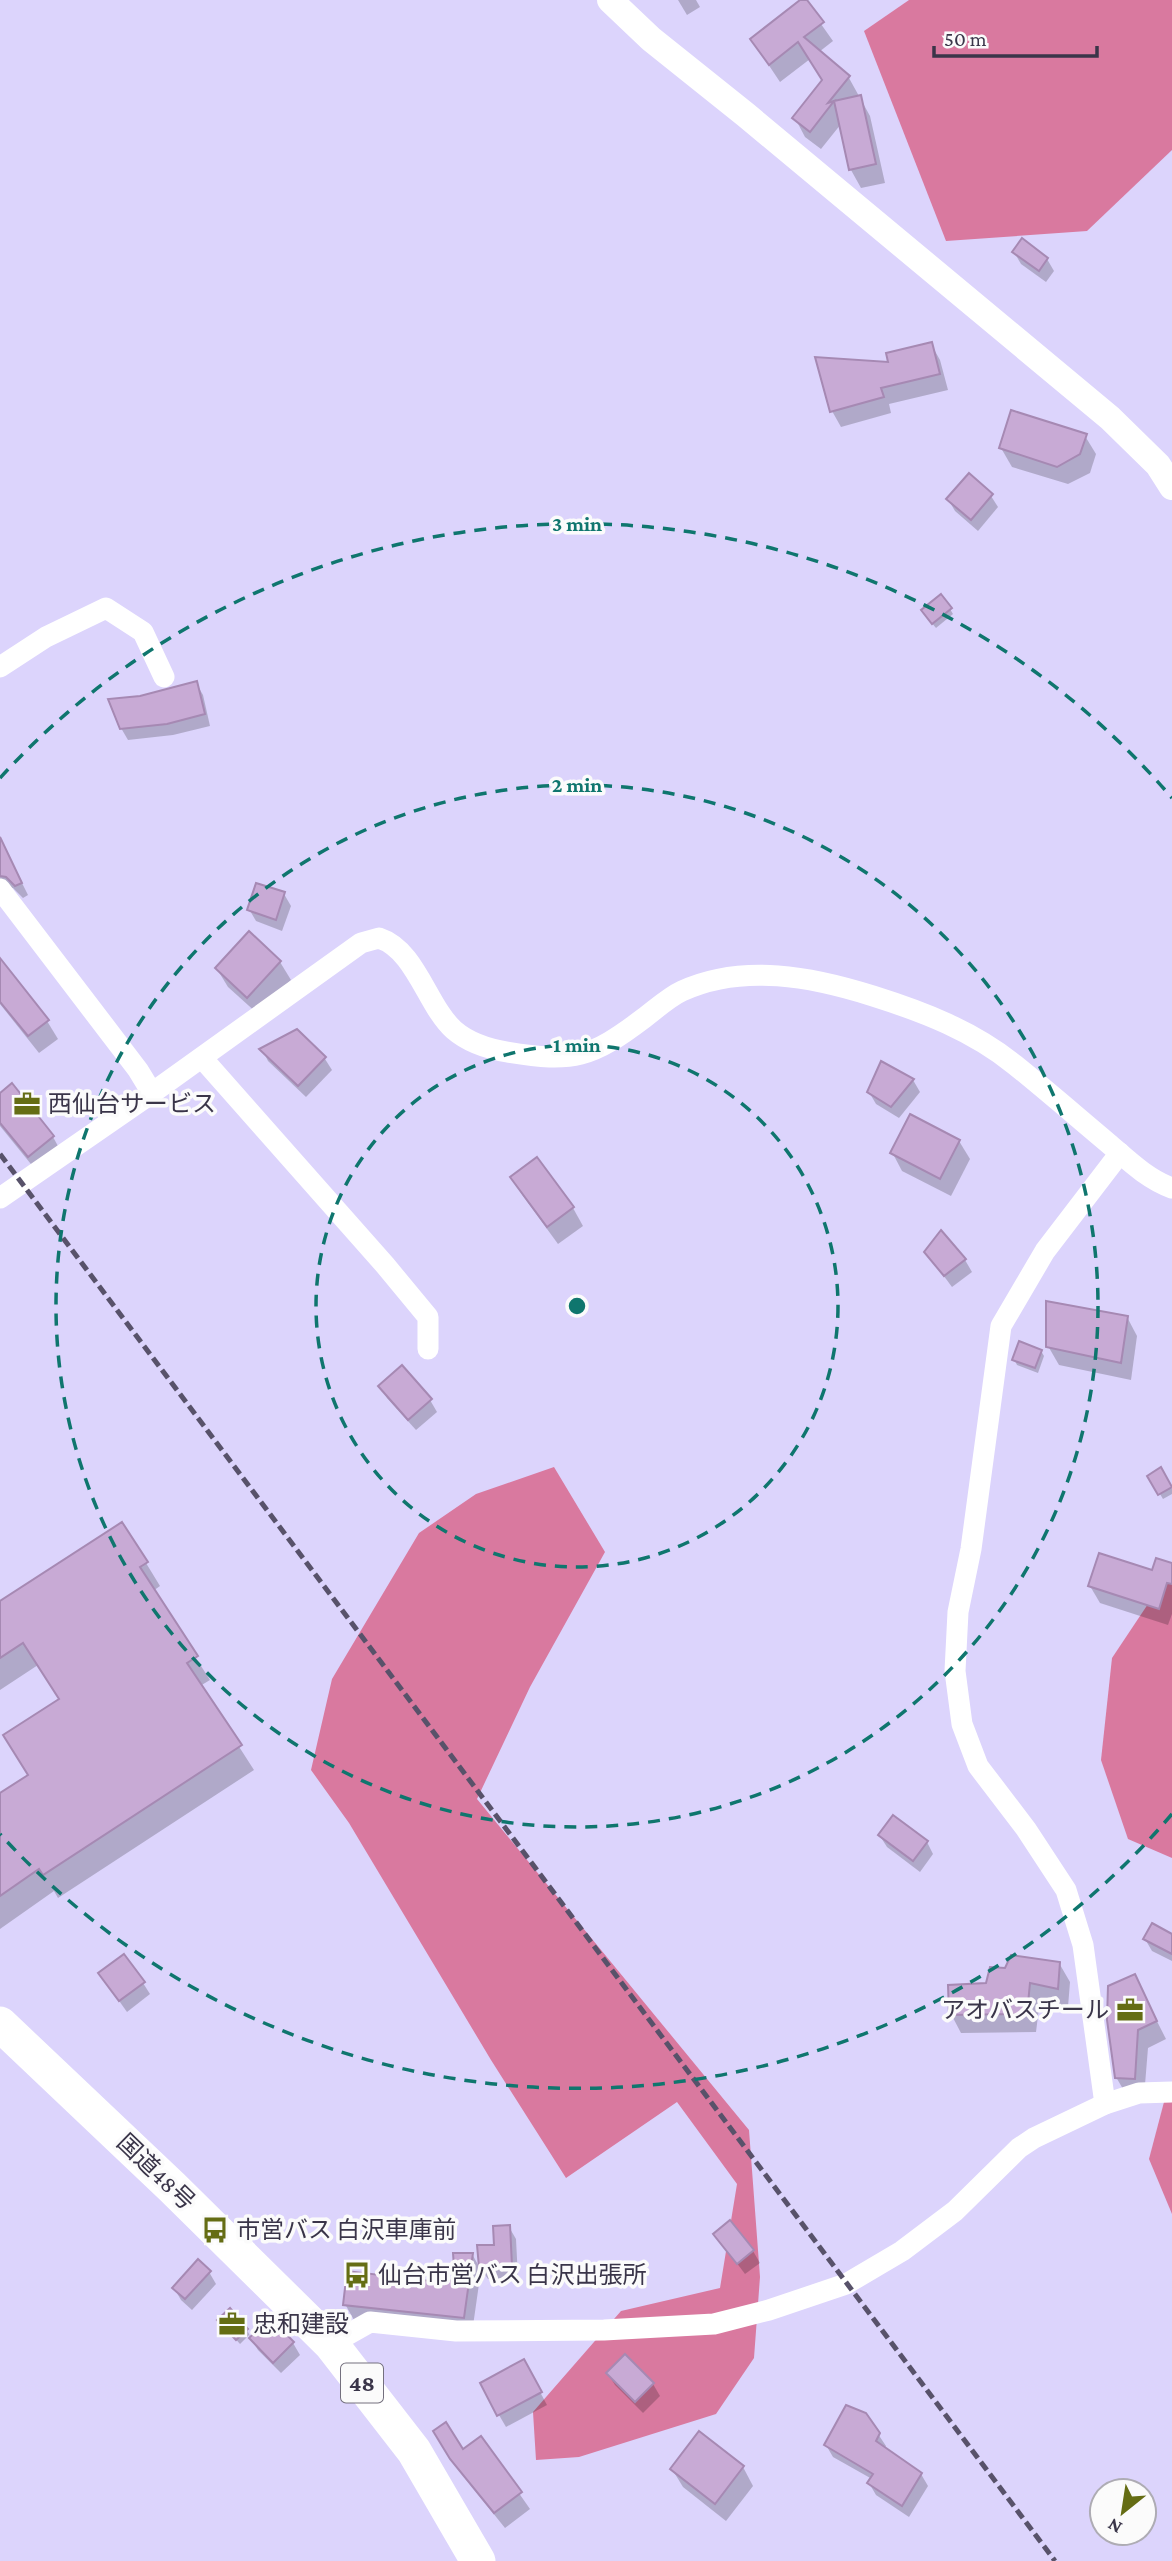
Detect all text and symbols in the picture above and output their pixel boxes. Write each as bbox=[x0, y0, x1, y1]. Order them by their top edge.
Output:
scale bar bbox=[934, 14, 1097, 58]
text: 50 m bbox=[944, 27, 987, 51]
text: 3 min bbox=[552, 512, 602, 536]
text: 2 min bbox=[552, 773, 602, 797]
text: 1 min bbox=[553, 1033, 601, 1057]
office icon: 西仙台サービス bbox=[12, 1089, 42, 1119]
place label: 西仙台サービス bbox=[48, 1090, 216, 1117]
centre of rings bbox=[565, 1294, 589, 1318]
office icon: アオバスチール bbox=[1115, 1995, 1145, 2025]
place label: アオバスチール bbox=[941, 1996, 1109, 2023]
street label: 国道48号 bbox=[112, 2128, 201, 2215]
bus stop icon: 市営バス 白沢車庫前 bbox=[200, 2215, 230, 2245]
place label: 市営バス 白沢車庫前 bbox=[236, 2216, 457, 2243]
bus stop icon: 仙台市営バス 白沢出張所 bbox=[342, 2260, 372, 2290]
place label: 仙台市営バス 白沢出張所 bbox=[378, 2261, 647, 2288]
office icon: 忠和建設 bbox=[217, 2309, 247, 2339]
place label: 忠和建設 bbox=[253, 2310, 349, 2337]
road number: 48 bbox=[341, 2364, 383, 2402]
north arrow bbox=[1088, 2477, 1158, 2547]
text: N bbox=[1104, 2514, 1126, 2539]

